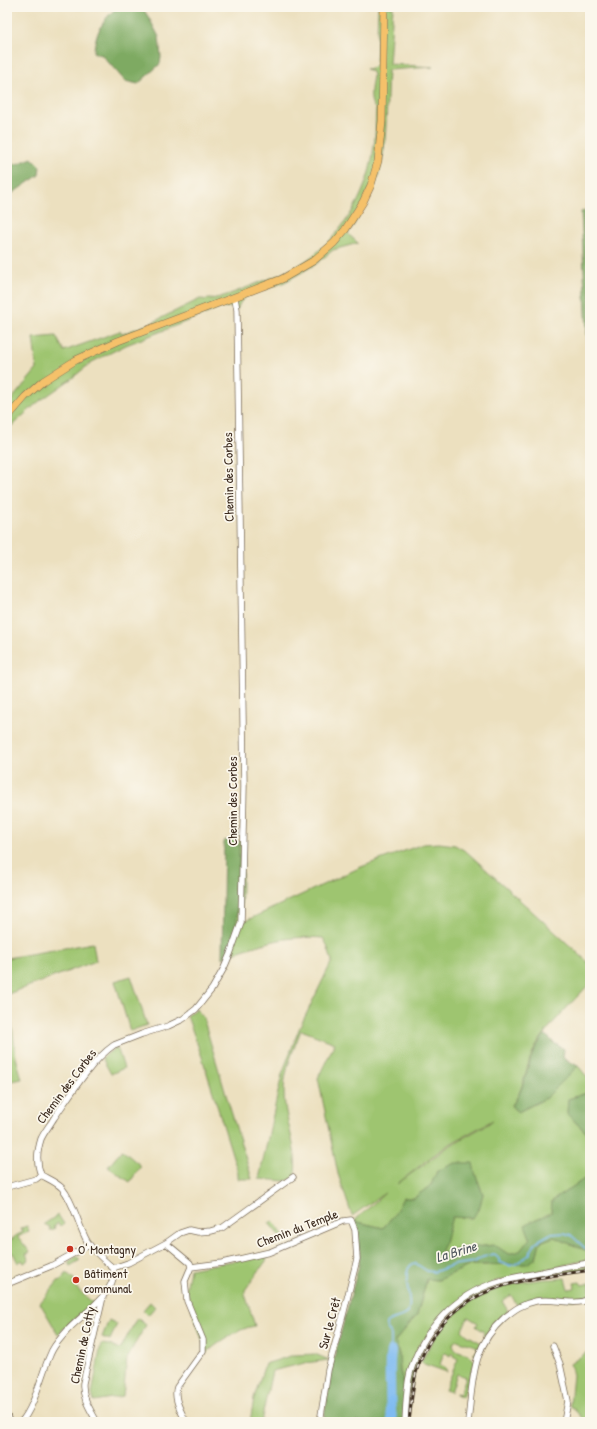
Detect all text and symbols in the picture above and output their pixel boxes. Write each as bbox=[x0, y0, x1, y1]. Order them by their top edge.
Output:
street label: Chemin des Corbes bbox=[218, 432, 238, 522]
street label: Chemin des Corbes bbox=[223, 756, 241, 846]
street label: Chemin des Corbes bbox=[32, 1045, 100, 1127]
street label: Chemin du Temple bbox=[254, 1204, 340, 1252]
water label: La Brine bbox=[433, 1235, 480, 1266]
place label: O' Montagny bbox=[78, 1240, 136, 1258]
marker: O' Montagny bbox=[65, 1244, 75, 1254]
place label: Bâtiment communal bbox=[84, 1264, 132, 1297]
marker: Bâtiment communal bbox=[71, 1275, 81, 1285]
street label: Sur le Crêt bbox=[314, 1295, 345, 1351]
street label: Chemin de Cotty bbox=[65, 1304, 99, 1385]

